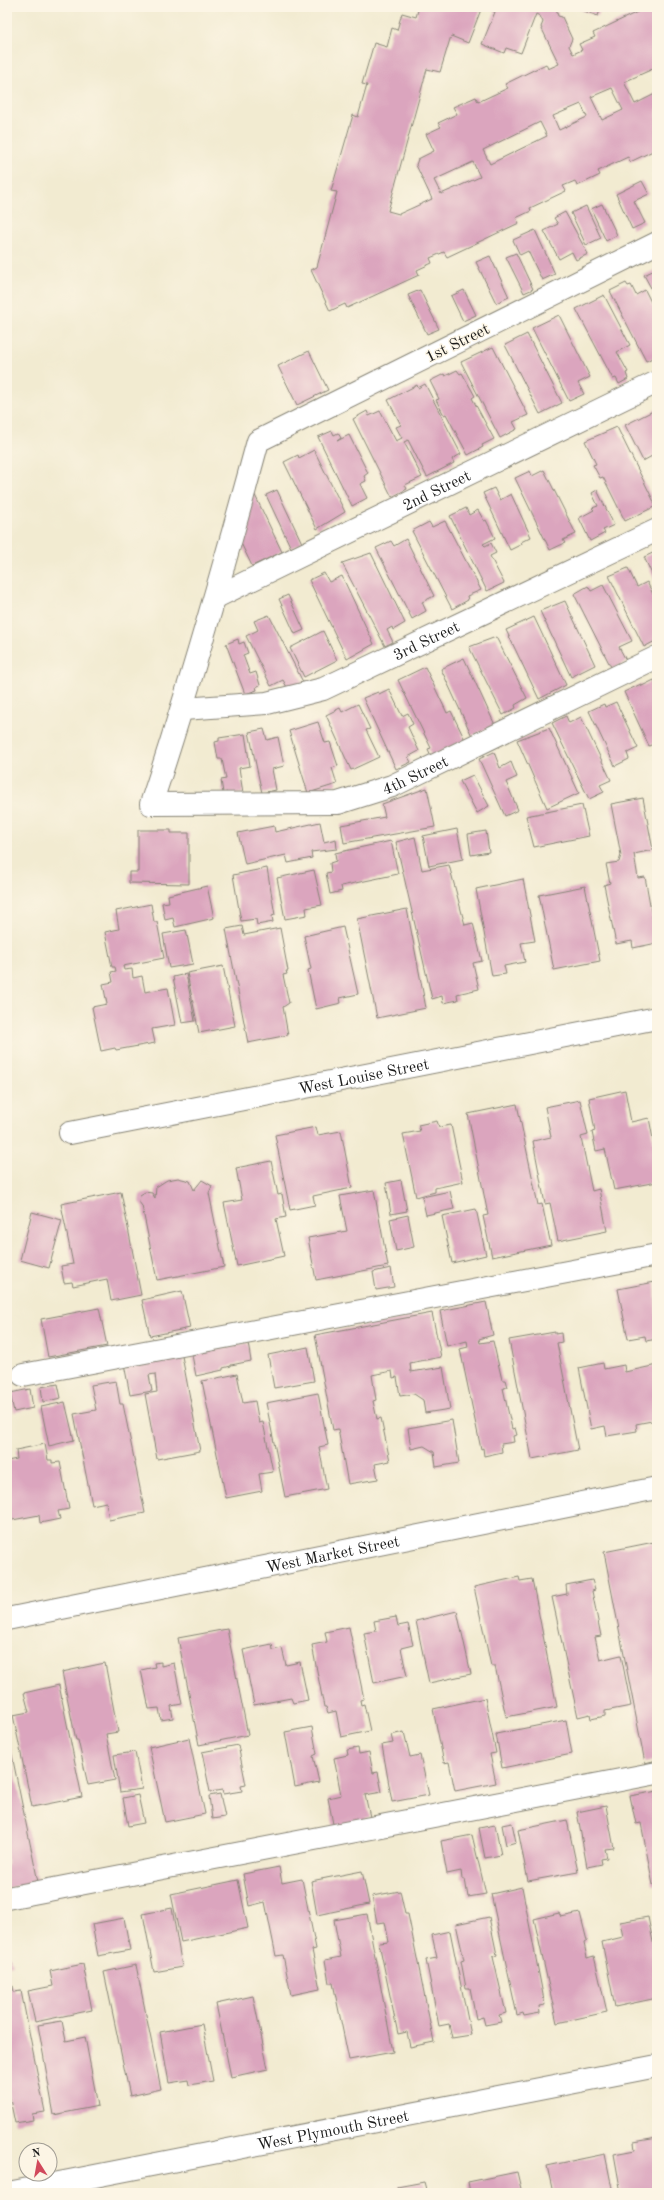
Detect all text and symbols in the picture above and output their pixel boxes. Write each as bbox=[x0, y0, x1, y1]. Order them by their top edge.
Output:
street label: 1st Street bbox=[423, 321, 493, 366]
street label: 2nd Street bbox=[401, 468, 474, 515]
street label: 3rd Street bbox=[391, 619, 463, 664]
street label: 4th Street bbox=[381, 754, 451, 798]
street label: West Louise Street bbox=[297, 1057, 431, 1098]
street label: West Market Street bbox=[265, 1534, 402, 1577]
street label: West Plymouth Street bbox=[256, 2109, 411, 2154]
north arrow bbox=[18, 2142, 58, 2182]
text: N bbox=[31, 2147, 42, 2160]

